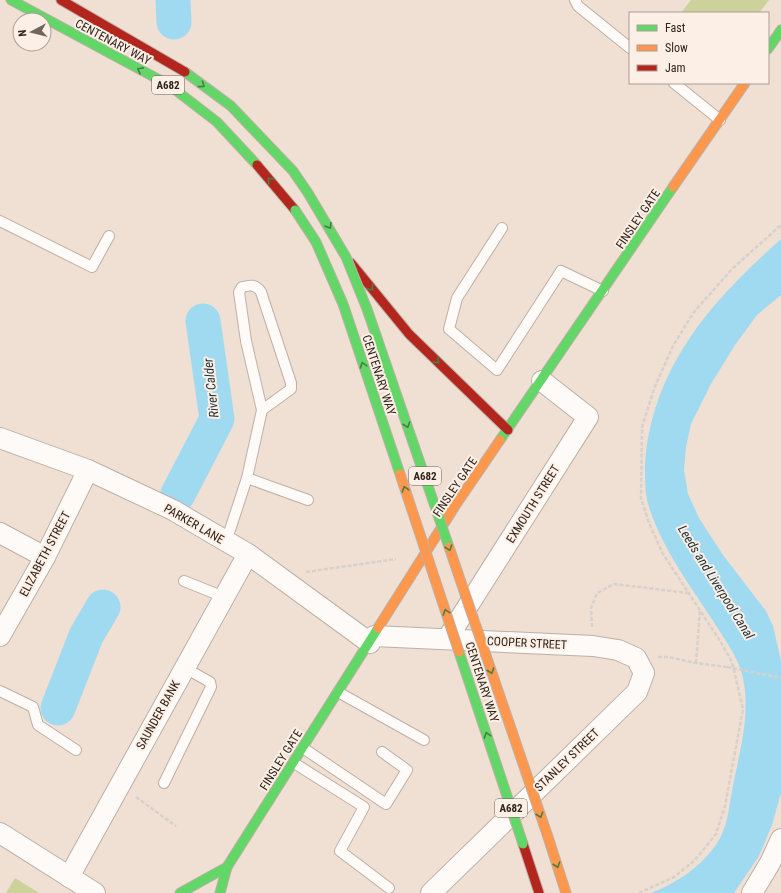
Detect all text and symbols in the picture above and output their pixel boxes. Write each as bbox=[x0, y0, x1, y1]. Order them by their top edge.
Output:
north arrow bbox=[12, 12, 52, 52]
legend bbox=[629, 12, 769, 84]
street label: CENTENARY WAY bbox=[73, 16, 154, 68]
text: Fast bbox=[665, 21, 686, 35]
text: N bbox=[16, 29, 29, 37]
text: Slow bbox=[665, 41, 688, 55]
text: Jam bbox=[665, 61, 686, 75]
one-way arrow bbox=[136, 67, 144, 74]
road number: A682 bbox=[152, 76, 184, 94]
one-way arrow bbox=[198, 80, 205, 88]
one-way arrow bbox=[267, 177, 275, 185]
street label: FINSLEY GATE bbox=[613, 187, 663, 251]
one-way arrow bbox=[324, 222, 331, 229]
one-way arrow bbox=[366, 283, 373, 290]
street label: CENTENARY WAY bbox=[359, 333, 399, 417]
water label: River Calder bbox=[200, 356, 222, 418]
one-way arrow bbox=[432, 356, 440, 364]
one-way arrow bbox=[360, 362, 368, 369]
one-way arrow bbox=[402, 421, 411, 428]
street label: FINSLEY GATE bbox=[430, 455, 480, 519]
street label: EXMOUTH STREET bbox=[503, 462, 563, 546]
road number: A682 bbox=[409, 467, 441, 485]
one-way arrow bbox=[401, 485, 409, 492]
street label: PARKER LANE bbox=[162, 501, 226, 547]
street label: ELIZABETH STREET bbox=[17, 509, 73, 599]
water label: Leeds and Liverpool Canal bbox=[675, 522, 758, 642]
one-way arrow bbox=[444, 544, 453, 551]
one-way arrow bbox=[442, 609, 450, 616]
street label: COOPER STREET bbox=[487, 634, 567, 652]
street label: CENTENARY WAY bbox=[462, 640, 502, 724]
one-way arrow bbox=[486, 667, 495, 674]
street label: SAUNDER BANK bbox=[133, 678, 183, 752]
street label: STANLEY STREET bbox=[532, 726, 602, 794]
street label: FINSLEY GATE bbox=[257, 727, 305, 793]
one-way arrow bbox=[483, 732, 492, 739]
road number: A682 bbox=[495, 799, 527, 817]
one-way arrow bbox=[535, 811, 544, 818]
one-way arrow bbox=[552, 861, 561, 868]

